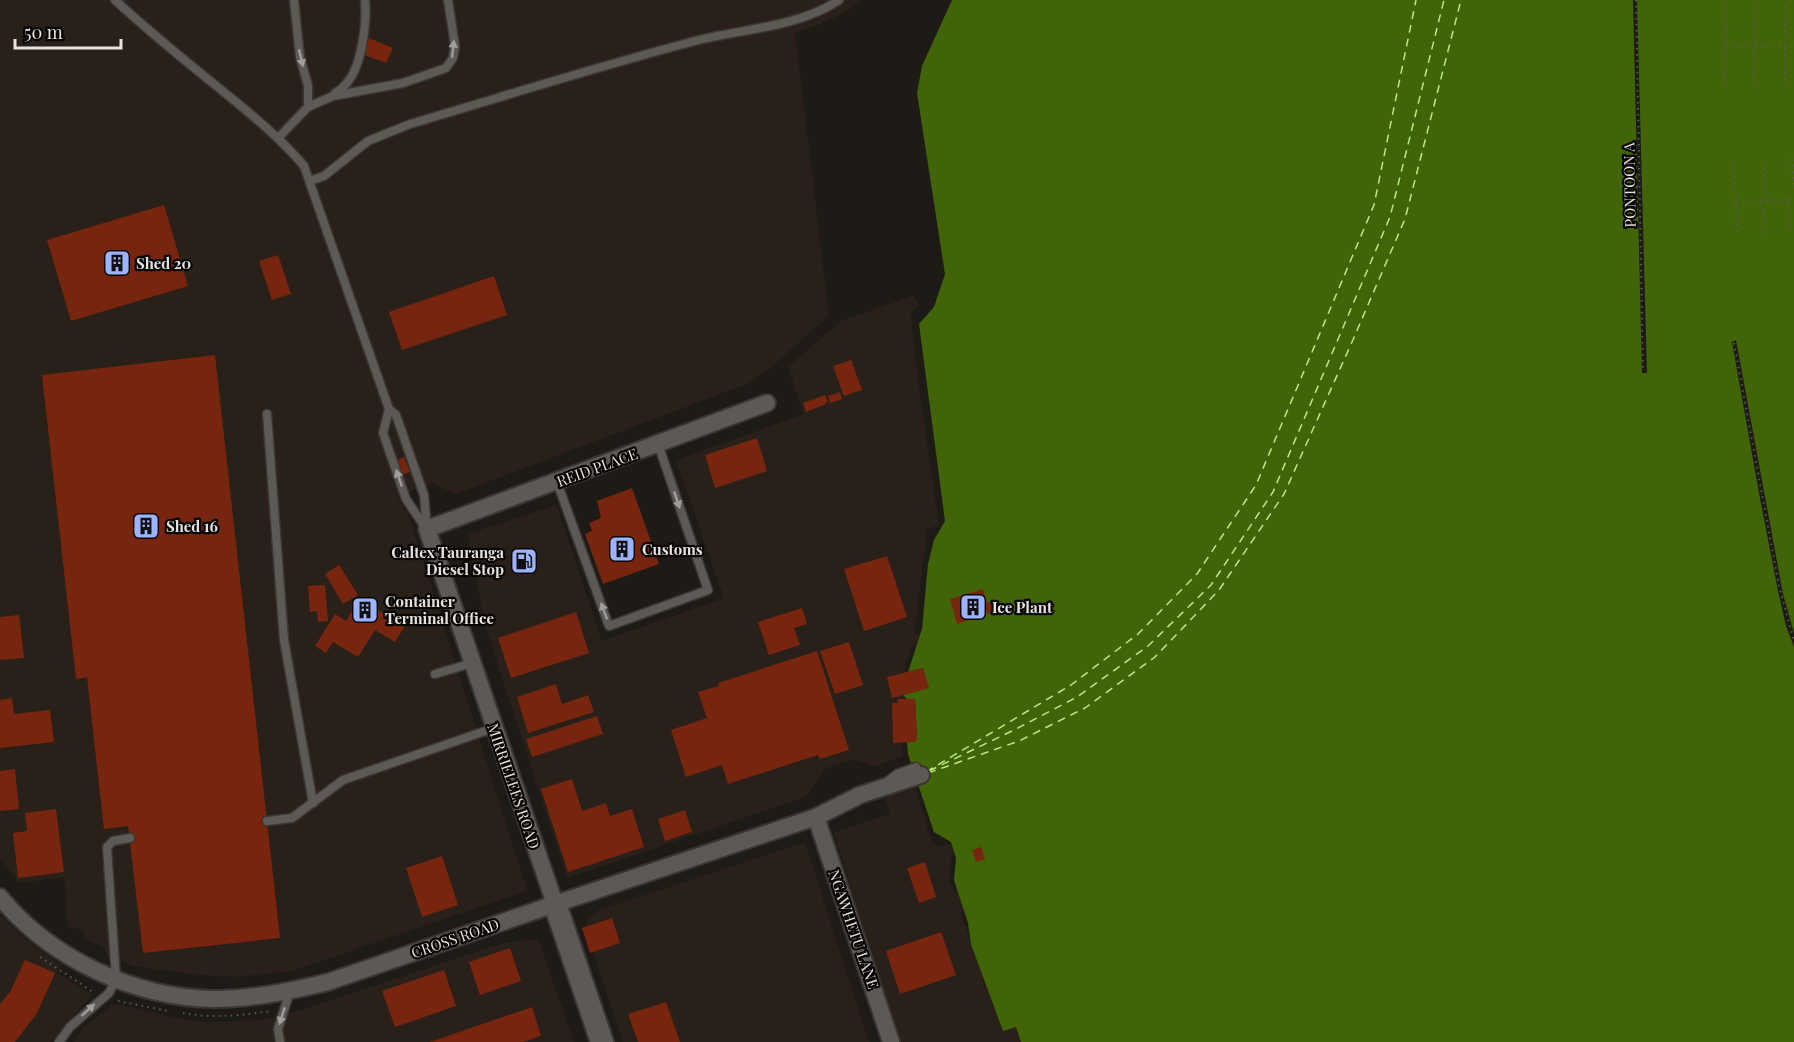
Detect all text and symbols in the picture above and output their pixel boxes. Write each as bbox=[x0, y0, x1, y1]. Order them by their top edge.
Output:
scale bar bbox=[15, 12, 122, 50]
text: 50 m bbox=[24, 20, 63, 44]
one-way arrow bbox=[448, 39, 458, 58]
one-way arrow bbox=[297, 49, 307, 67]
street label: PONTOON A bbox=[1618, 142, 1640, 228]
building icon: Shed 20 bbox=[102, 248, 132, 278]
place label: Shed 20 bbox=[136, 253, 191, 273]
street label: REID PLACE bbox=[554, 443, 640, 491]
one-way arrow bbox=[393, 469, 403, 487]
one-way arrow bbox=[672, 491, 682, 509]
building icon: Shed 16 bbox=[131, 511, 161, 541]
place label: Shed 16 bbox=[166, 516, 218, 536]
building icon: Customs bbox=[607, 534, 637, 564]
place label: Customs bbox=[642, 539, 703, 559]
place label: Caltex Tauranga Diesel Stop bbox=[391, 542, 504, 579]
fuel station icon: Caltex Tauranga Diesel Stop bbox=[509, 546, 539, 576]
place label: Container Terminal Office bbox=[385, 591, 494, 628]
building icon: Ice Plant bbox=[958, 592, 988, 622]
building icon: Container Terminal Office bbox=[350, 595, 380, 625]
place label: Ice Plant bbox=[992, 597, 1053, 617]
one-way arrow bbox=[598, 602, 608, 620]
street label: MIRRIELEES ROAD bbox=[483, 721, 545, 851]
street label: NGAWHETU LANE bbox=[824, 867, 884, 991]
street label: CROSS ROAD bbox=[408, 914, 502, 962]
one-way arrow bbox=[80, 1003, 95, 1017]
one-way arrow bbox=[277, 1007, 286, 1025]

